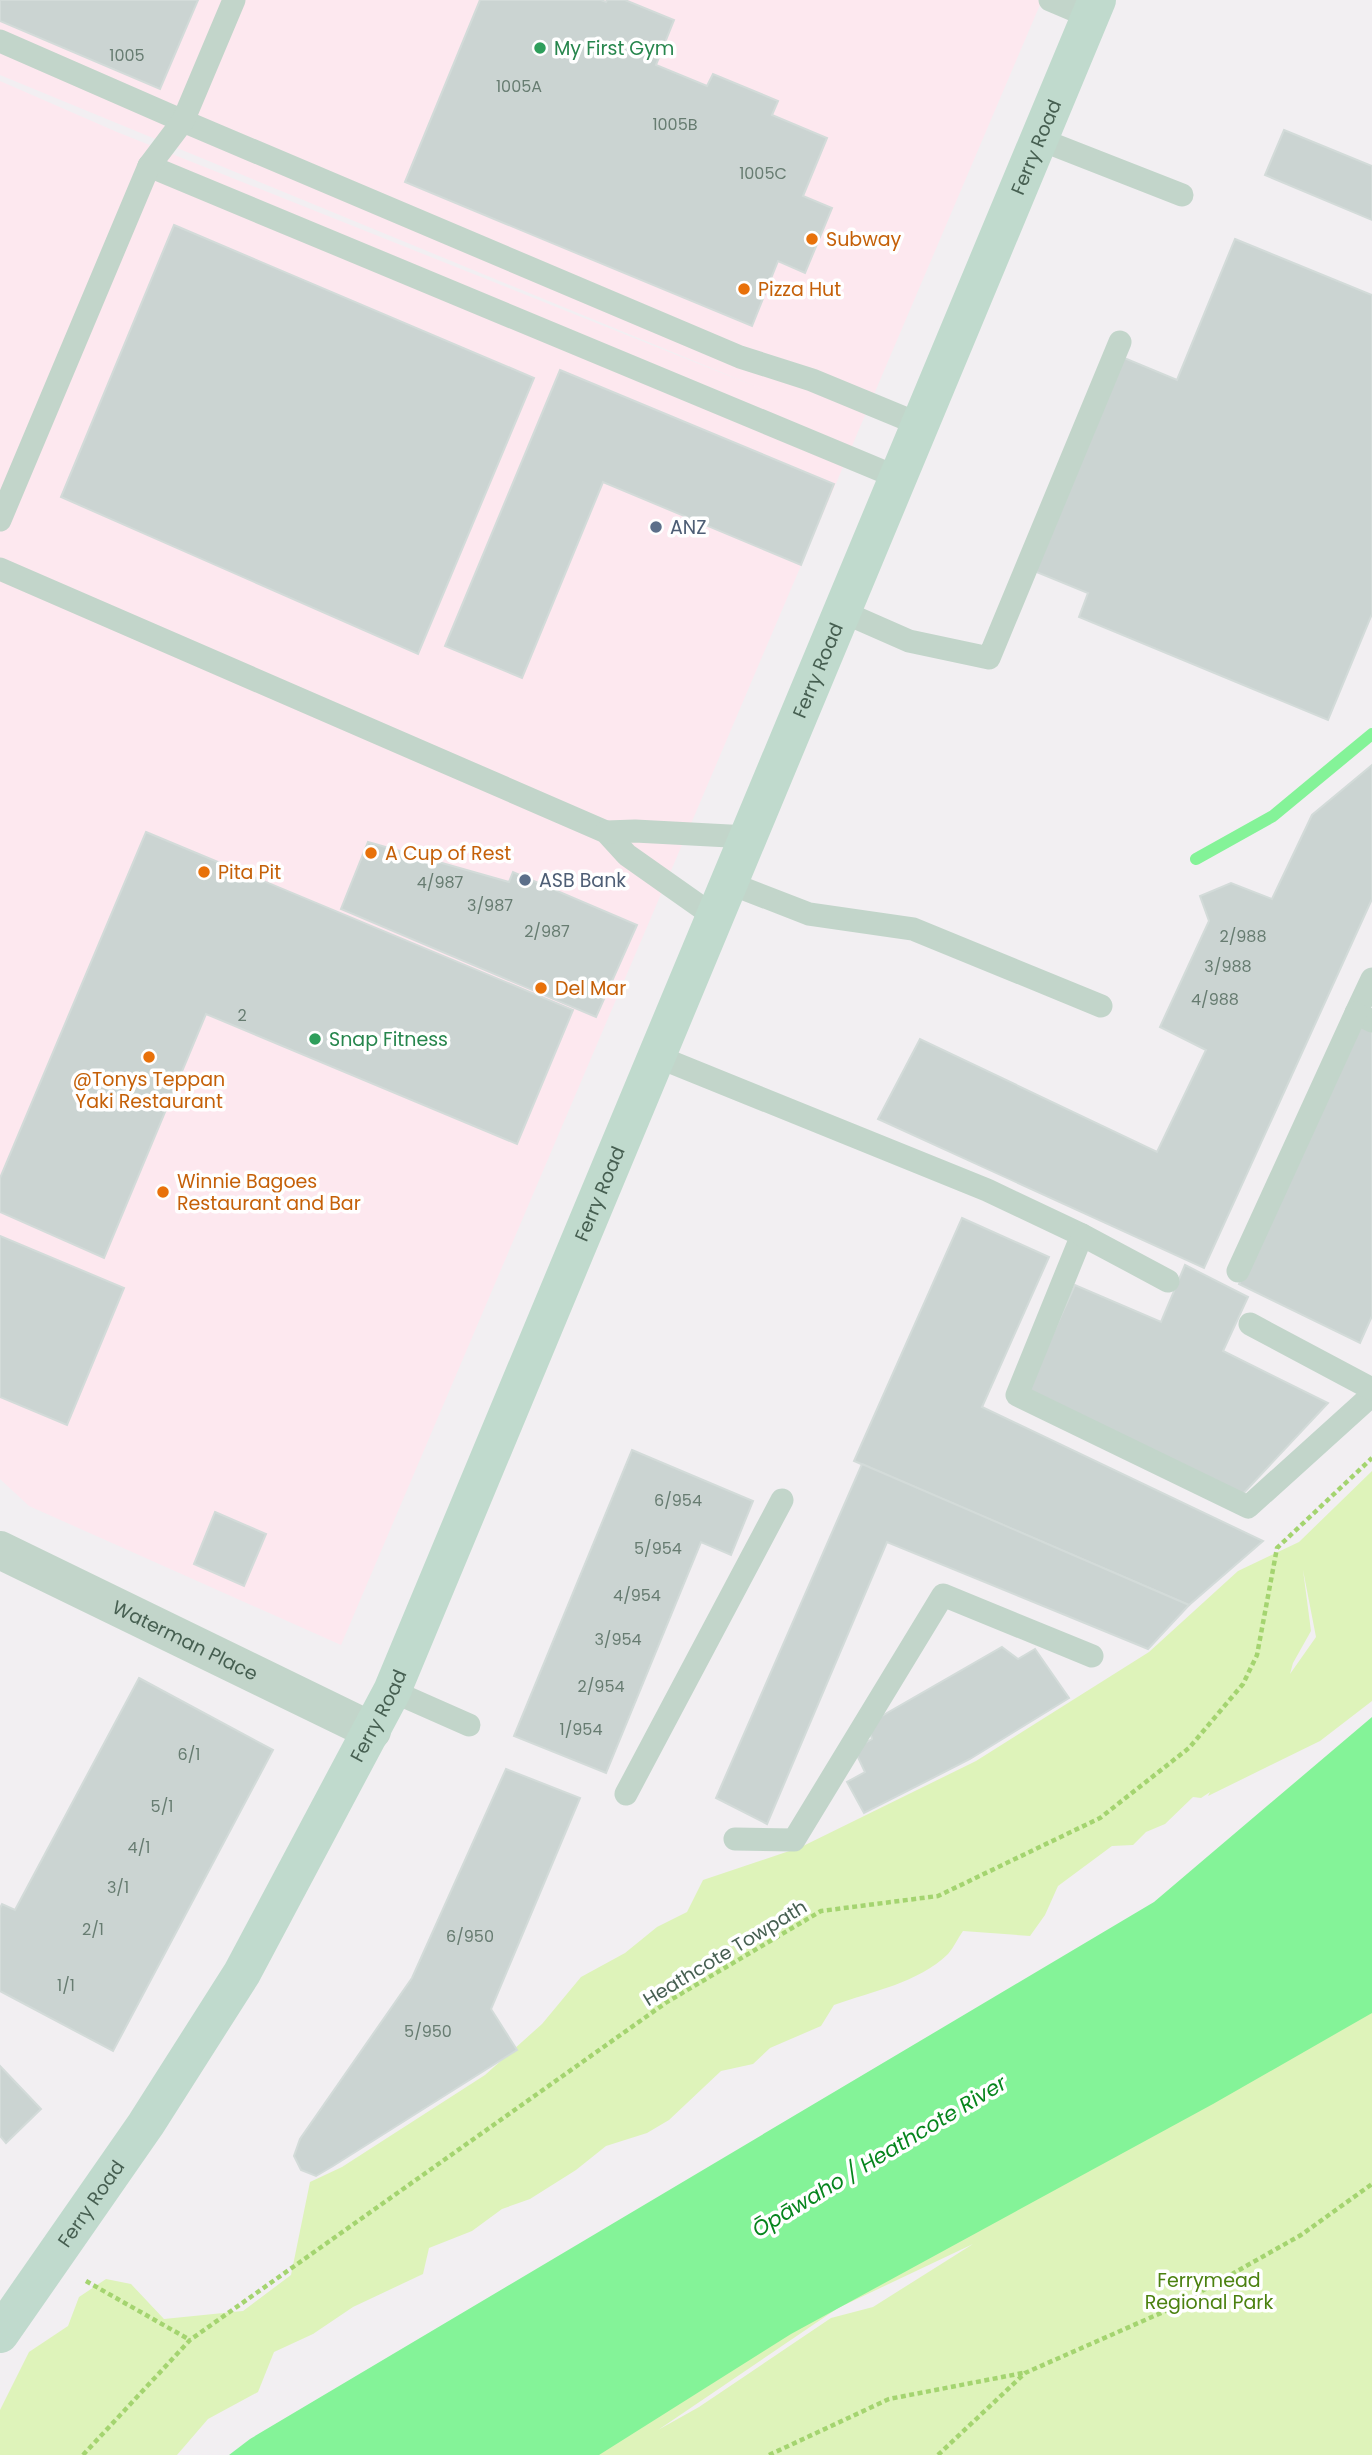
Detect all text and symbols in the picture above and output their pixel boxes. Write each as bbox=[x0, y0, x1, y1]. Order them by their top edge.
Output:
place label: My First Gym bbox=[554, 35, 674, 62]
marker: My First Gym bbox=[532, 40, 548, 56]
house number: 1005 bbox=[109, 44, 145, 67]
house number: 1005A bbox=[496, 75, 542, 98]
street label: Ferry Road bbox=[1004, 95, 1068, 199]
house number: 1005B bbox=[652, 113, 698, 136]
house number: 1005C bbox=[739, 162, 787, 185]
place label: Subway bbox=[826, 226, 902, 253]
marker: Subway bbox=[804, 231, 820, 247]
place label: Pizza Hut bbox=[758, 276, 841, 303]
marker: Pizza Hut bbox=[736, 281, 752, 297]
place label: ANZ bbox=[670, 514, 706, 541]
marker: ANZ bbox=[648, 519, 664, 535]
street label: Ferry Road bbox=[786, 619, 849, 722]
place label: A Cup of Rest bbox=[385, 840, 511, 867]
marker: A Cup of Rest bbox=[363, 845, 379, 861]
place label: Pita Pit bbox=[218, 859, 281, 886]
marker: Pita Pit bbox=[196, 864, 212, 880]
place label: ASB Bank bbox=[539, 867, 626, 894]
house number: 4/987 bbox=[417, 871, 464, 894]
marker: ASB Bank bbox=[517, 872, 533, 888]
house number: 3/987 bbox=[467, 894, 513, 917]
house number: 2/987 bbox=[524, 920, 570, 943]
house number: 2/988 bbox=[1219, 925, 1267, 948]
house number: 3/988 bbox=[1204, 955, 1252, 978]
place label: Del Mar bbox=[555, 975, 626, 1002]
marker: Del Mar bbox=[533, 980, 549, 996]
house number: 4/988 bbox=[1191, 988, 1239, 1011]
house number: 2 bbox=[237, 1004, 247, 1027]
place label: Snap Fitness bbox=[329, 1026, 448, 1053]
marker: Snap Fitness bbox=[307, 1031, 323, 1047]
marker: @Tonys Teppan Yaki Restaurant bbox=[141, 1049, 157, 1065]
place label: @Tonys Teppan Yaki Restaurant bbox=[73, 1066, 225, 1115]
street label: Ferry Road bbox=[568, 1142, 631, 1245]
place label: Winnie Bagoes Restaurant and Bar bbox=[177, 1168, 361, 1217]
marker: Winnie Bagoes Restaurant and Bar bbox=[155, 1184, 171, 1200]
house number: 6/954 bbox=[654, 1489, 702, 1512]
house number: 5/954 bbox=[634, 1537, 682, 1560]
house number: 4/954 bbox=[613, 1584, 661, 1607]
street label: Waterman Place bbox=[108, 1593, 263, 1687]
house number: 3/954 bbox=[594, 1628, 642, 1651]
street label: Ferry Road bbox=[343, 1665, 413, 1767]
house number: 2/954 bbox=[577, 1675, 625, 1698]
house number: 1/954 bbox=[560, 1718, 602, 1741]
house number: 6/1 bbox=[178, 1743, 200, 1766]
house number: 5/1 bbox=[151, 1795, 173, 1818]
house number: 4/1 bbox=[128, 1836, 150, 1859]
house number: 3/1 bbox=[107, 1876, 129, 1899]
street label: Heathcote Towpath bbox=[638, 1893, 812, 2013]
house number: 2/1 bbox=[82, 1918, 104, 1941]
house number: 6/950 bbox=[446, 1925, 494, 1948]
house number: 1/1 bbox=[57, 1974, 75, 1997]
house number: 5/950 bbox=[404, 2020, 452, 2043]
water label: Ōpāwaho / Heathcote River bbox=[746, 2068, 1013, 2244]
street label: Ferry Road bbox=[51, 2154, 131, 2253]
park label: Ferrymead Regional Park bbox=[1145, 2267, 1273, 2316]

